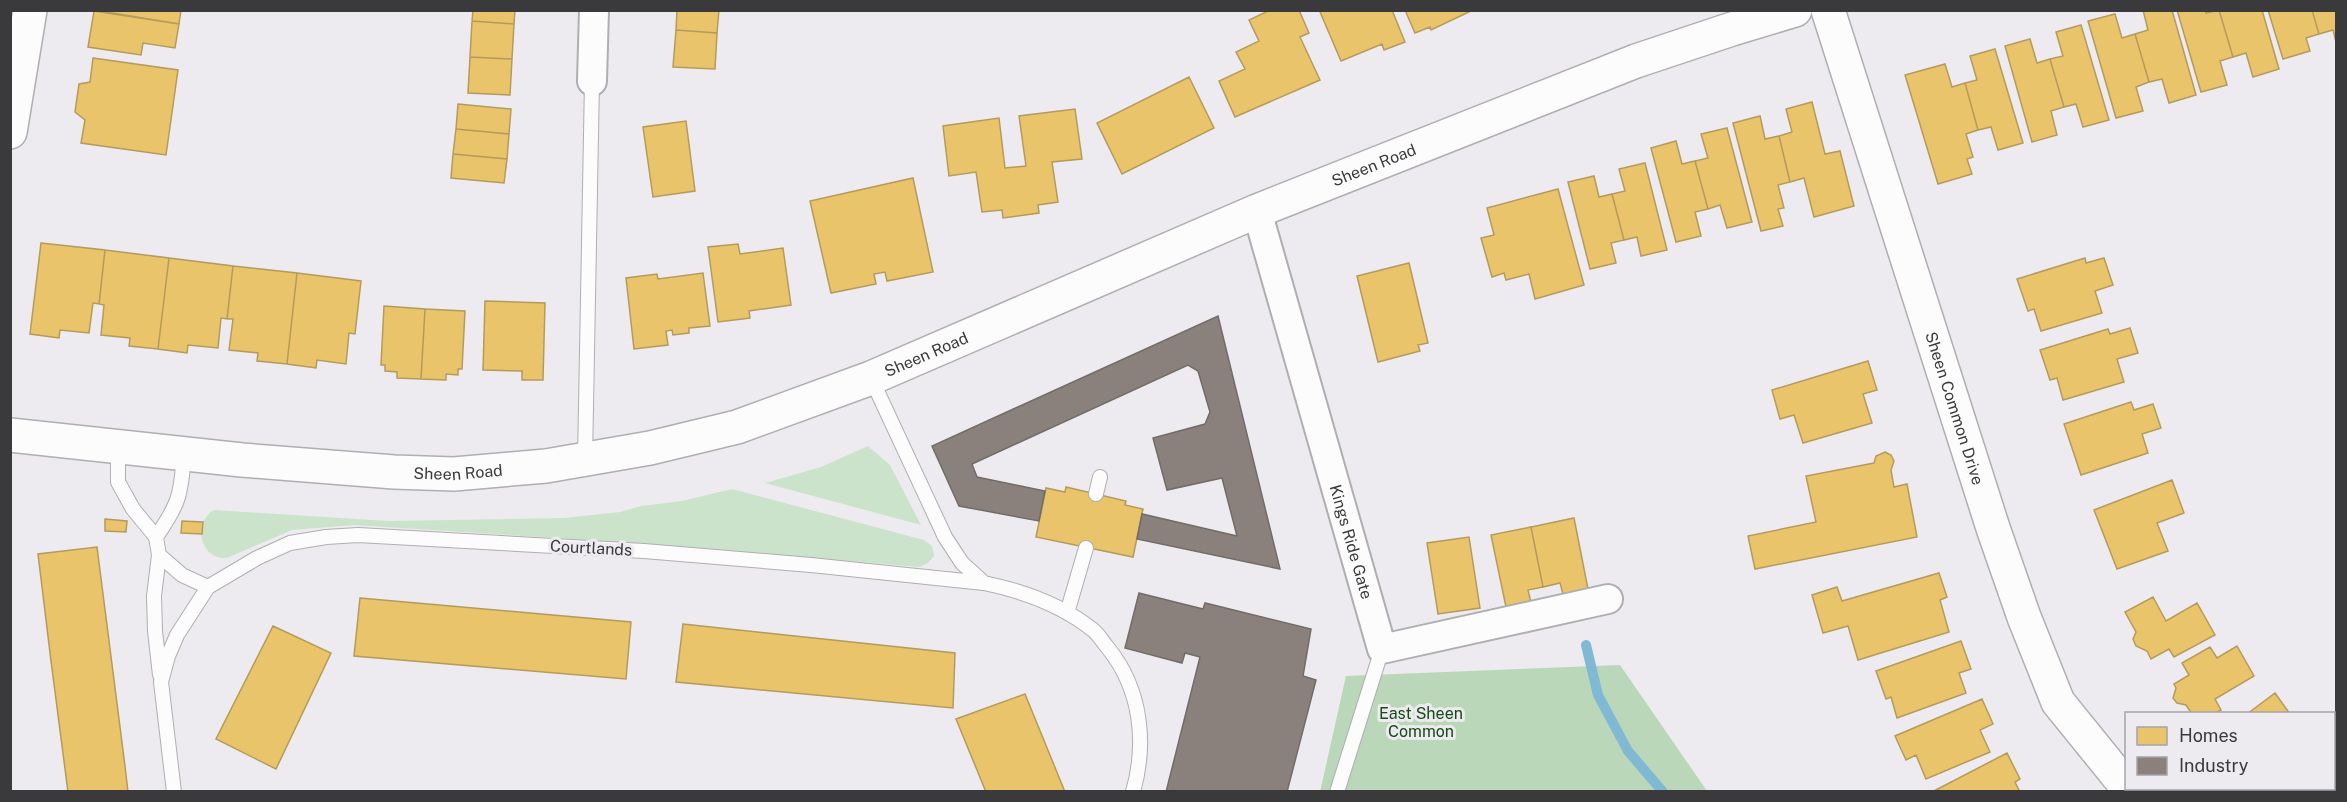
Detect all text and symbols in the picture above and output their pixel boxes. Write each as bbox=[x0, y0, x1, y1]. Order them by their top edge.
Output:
street label: Sheen Road bbox=[1329, 140, 1419, 190]
street label: Sheen Road bbox=[881, 328, 971, 381]
street label: Sheen Common Drive bbox=[1922, 329, 1988, 487]
street label: Sheen Road bbox=[413, 460, 503, 484]
street label: Kings Ride Gate bbox=[1326, 482, 1377, 601]
street label: Courtlands bbox=[549, 536, 633, 560]
park label: East Sheen Common bbox=[1379, 704, 1463, 741]
legend bbox=[2125, 712, 2335, 790]
text: Homes bbox=[2179, 725, 2238, 746]
text: Industry bbox=[2179, 755, 2249, 776]

